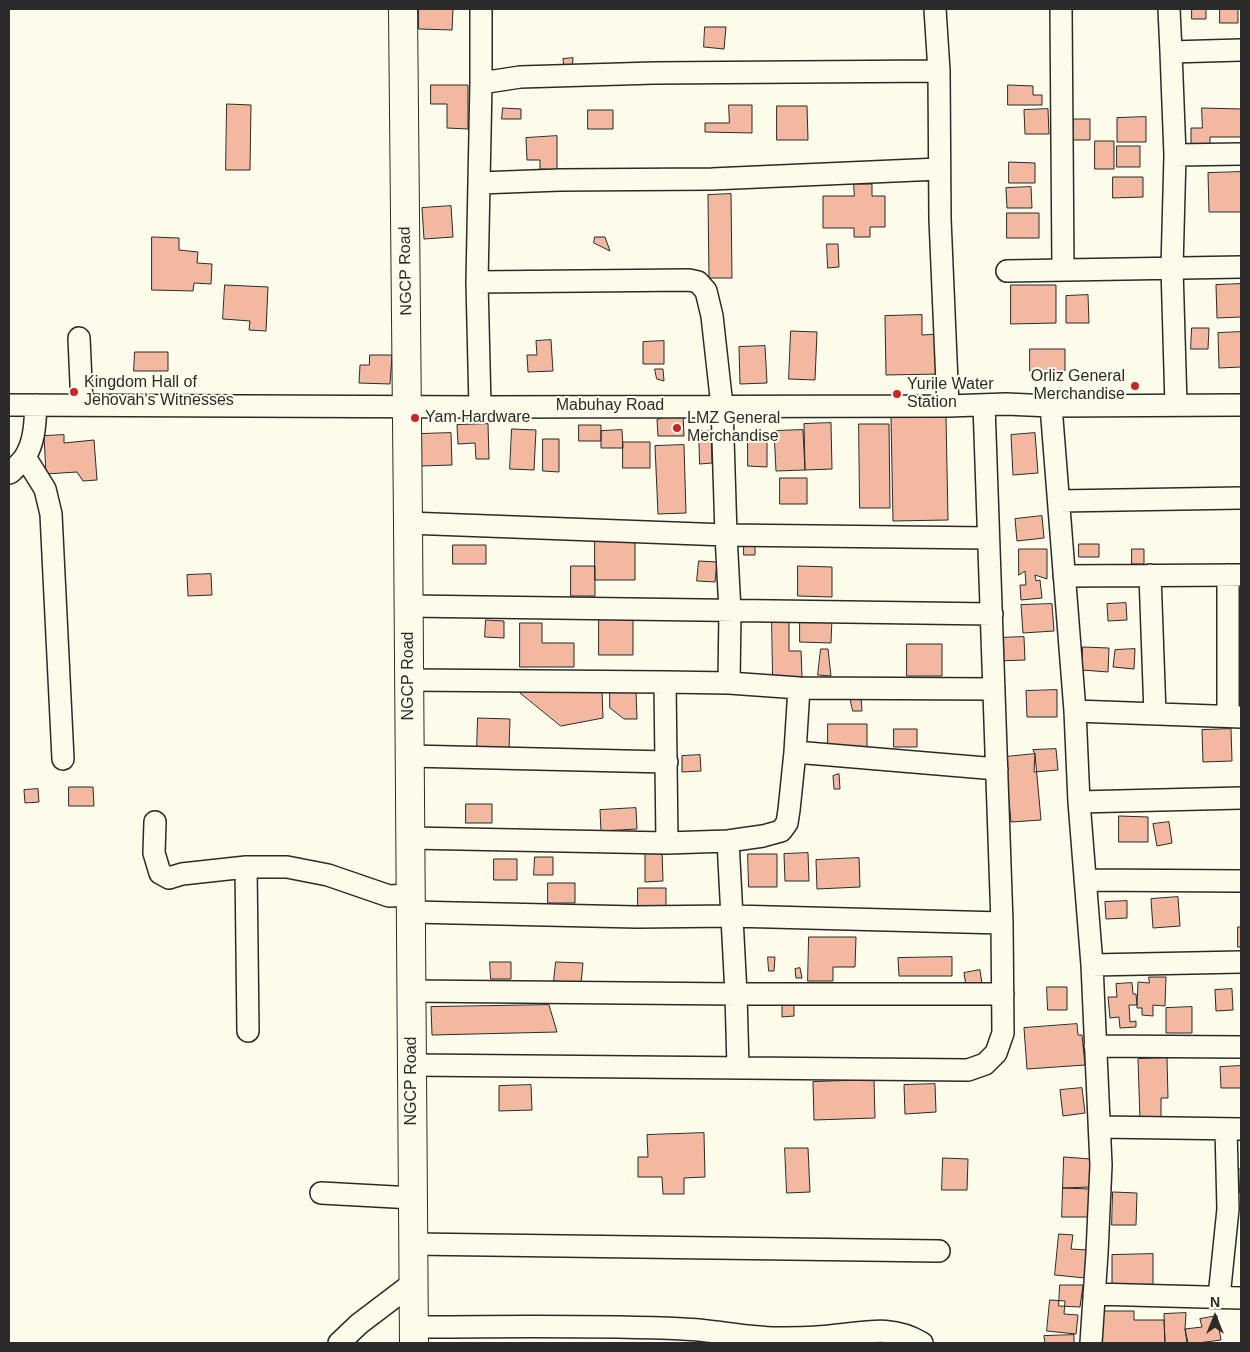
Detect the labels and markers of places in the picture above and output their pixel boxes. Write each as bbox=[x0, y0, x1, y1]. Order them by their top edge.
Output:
place label: Orliz General Merchandise bbox=[1031, 367, 1125, 405]
place label: Kingdom Hall of Jehovah's Witnesses bbox=[84, 373, 234, 411]
place label: Yurile Water Station bbox=[907, 375, 994, 413]
marker: Orliz General Merchandise bbox=[1129, 380, 1141, 392]
marker: Kingdom Hall of Jehovah's Witnesses bbox=[68, 386, 80, 398]
marker: Yurile Water Station bbox=[891, 388, 903, 400]
place label: Yam Hardware bbox=[425, 408, 531, 428]
place label: LMZ General Merchandise bbox=[687, 409, 780, 447]
marker: Yam Hardware bbox=[409, 412, 421, 424]
marker: LMZ General Merchandise bbox=[671, 422, 683, 434]

